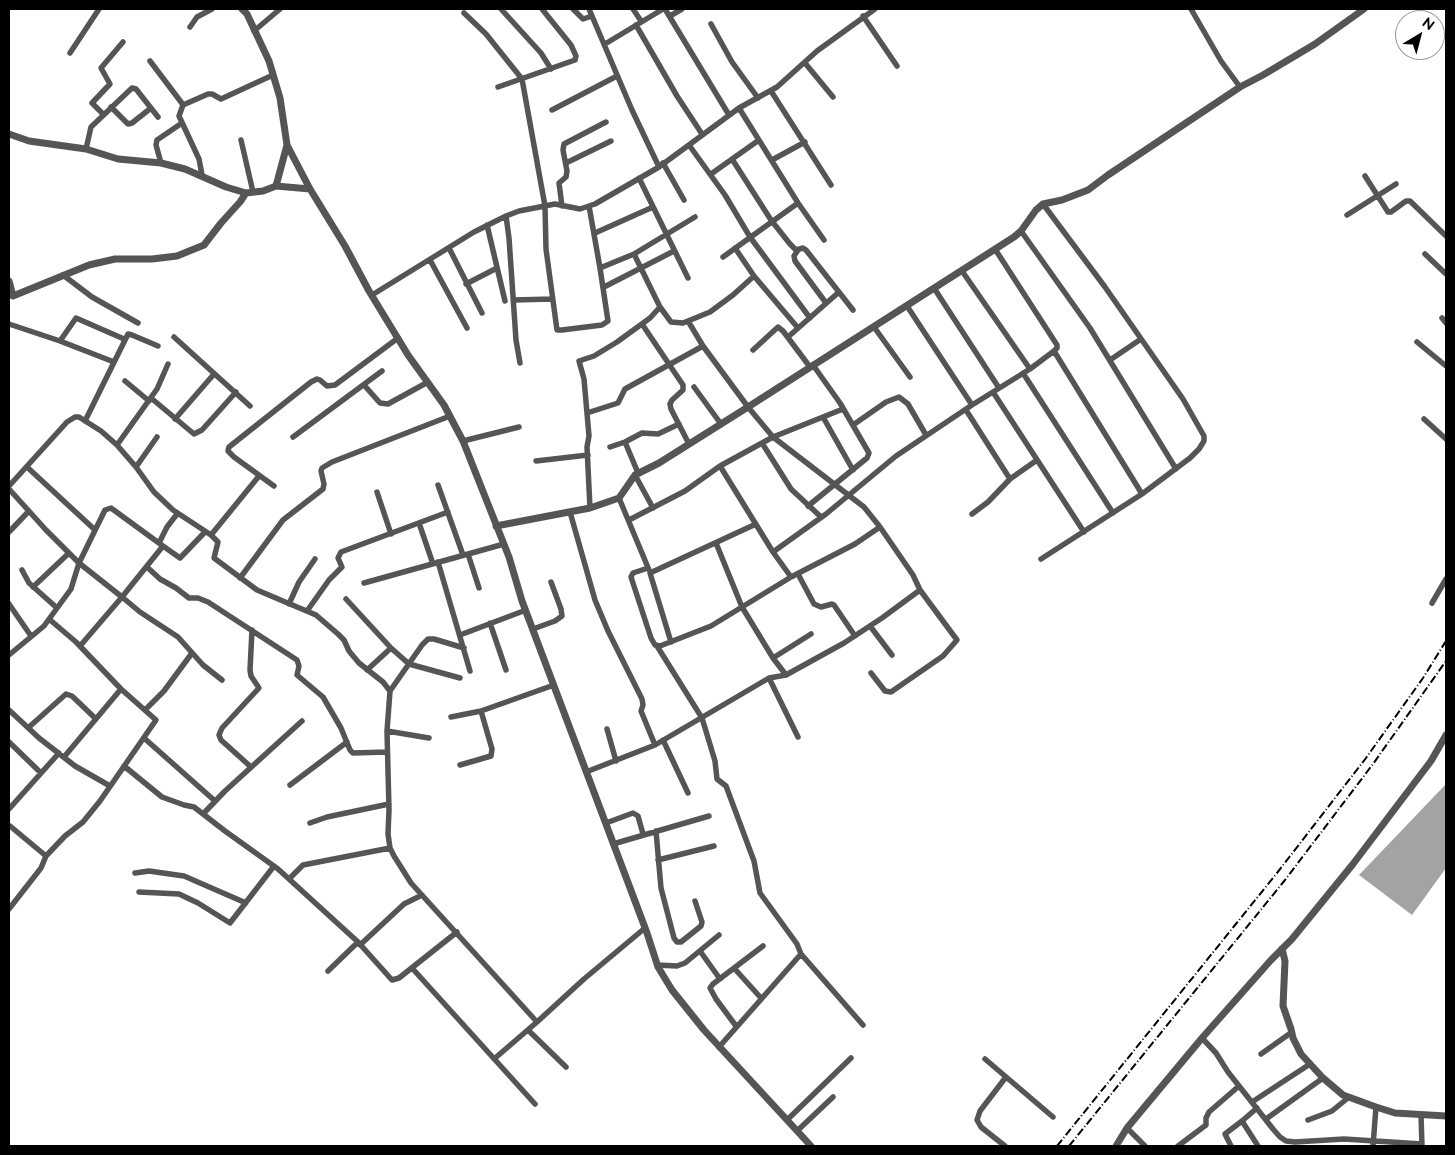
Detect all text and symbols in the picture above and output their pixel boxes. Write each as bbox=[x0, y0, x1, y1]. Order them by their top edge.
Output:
north arrow bbox=[1395, 10, 1445, 60]
text: N bbox=[1419, 14, 1438, 33]

